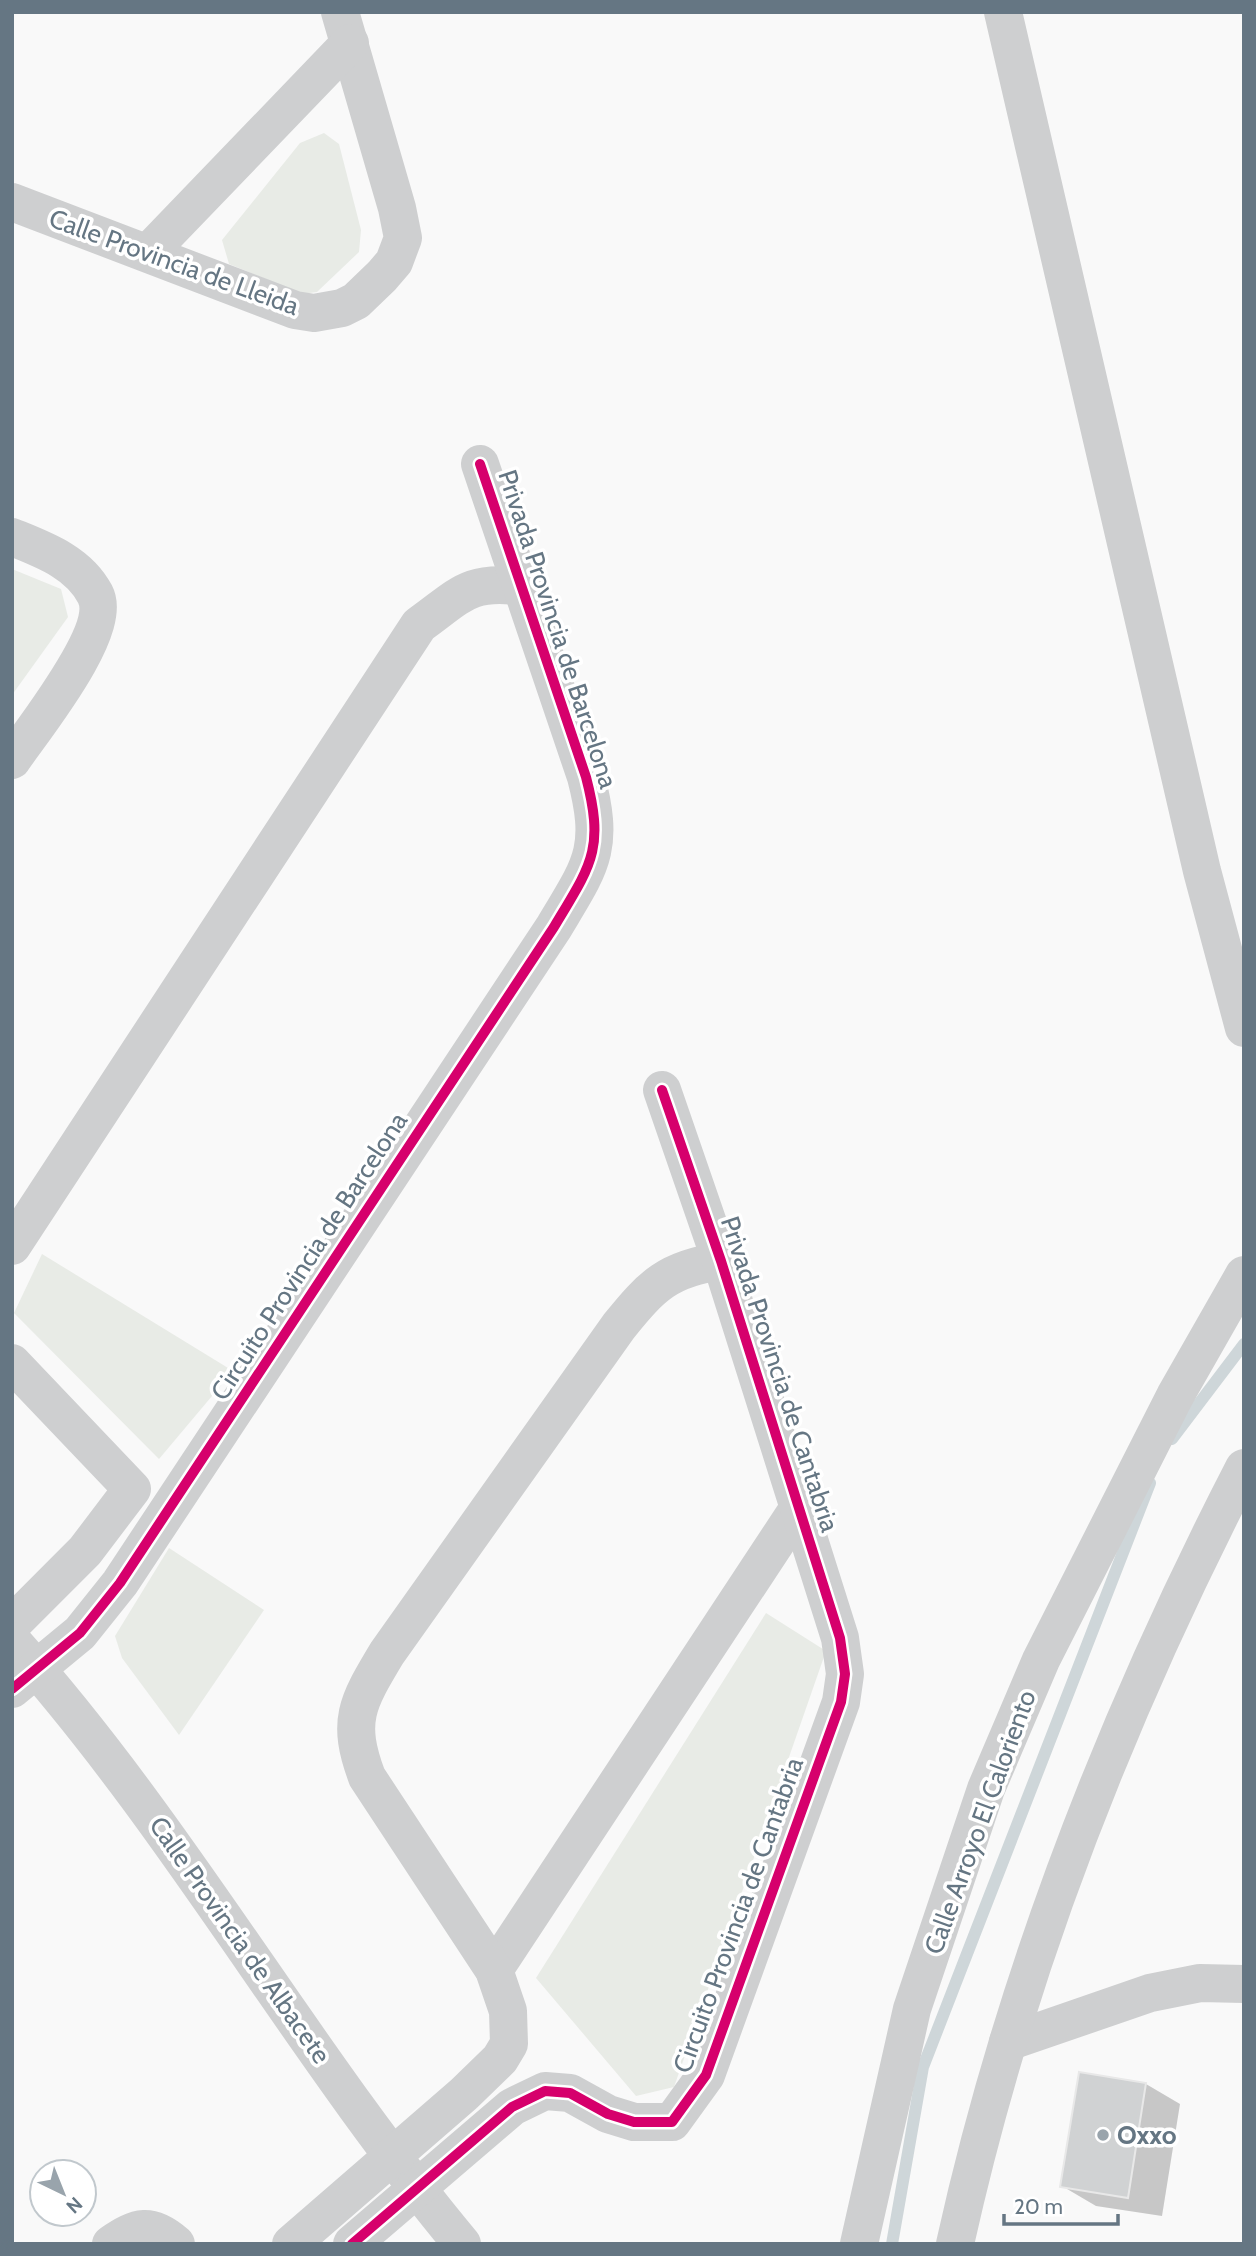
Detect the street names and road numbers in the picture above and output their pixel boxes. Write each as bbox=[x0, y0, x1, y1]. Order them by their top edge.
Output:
street label: Calle Provincia de Lleida bbox=[45, 202, 304, 322]
street label: Privada Provincia de Barcelona bbox=[491, 466, 625, 793]
street label: Circuito Provincia de Barcelona bbox=[204, 1106, 414, 1406]
street label: Privada Provincia de Cantabria bbox=[714, 1212, 846, 1536]
street label: Calle Arroyo El Caloriento bbox=[917, 1686, 1043, 1958]
street label: Circuito Provincia de Cantabria bbox=[666, 1752, 810, 2077]
street label: Calle Provincia de Albacete bbox=[142, 1810, 338, 2070]

